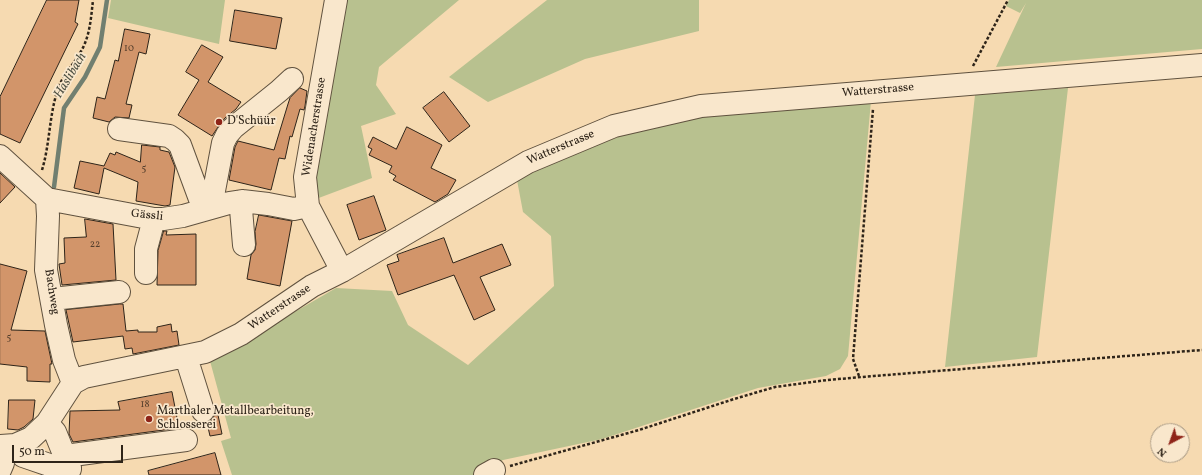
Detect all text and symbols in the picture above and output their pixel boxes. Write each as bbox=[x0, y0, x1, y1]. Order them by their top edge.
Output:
house number: 10 bbox=[124, 43, 134, 55]
water label: Haslibach bbox=[51, 50, 91, 102]
street label: Widenacherstrasse bbox=[300, 76, 330, 178]
street label: Watterstrasse bbox=[841, 81, 915, 101]
place label: D'Schüür bbox=[227, 115, 275, 129]
marker: D'Schüür bbox=[214, 117, 224, 127]
street label: Watterstrasse bbox=[525, 127, 597, 169]
house number: 5 bbox=[142, 163, 146, 175]
street label: Gässli bbox=[130, 207, 164, 225]
house number: 22 bbox=[90, 239, 100, 251]
street label: Bachweg bbox=[40, 268, 62, 316]
street label: Watterstrasse bbox=[246, 282, 314, 334]
house number: 5 bbox=[7, 332, 11, 344]
house number: 18 bbox=[141, 399, 149, 411]
place label: Marthaler Metallbearbeitung, Schlosserei bbox=[157, 405, 314, 433]
marker: Marthaler Metallbearbeitung, Schlosserei bbox=[144, 414, 154, 424]
north arrow bbox=[1150, 423, 1190, 463]
scale bar bbox=[14, 437, 125, 463]
text: N bbox=[1155, 443, 1170, 460]
text: 50 m bbox=[19, 444, 45, 460]

